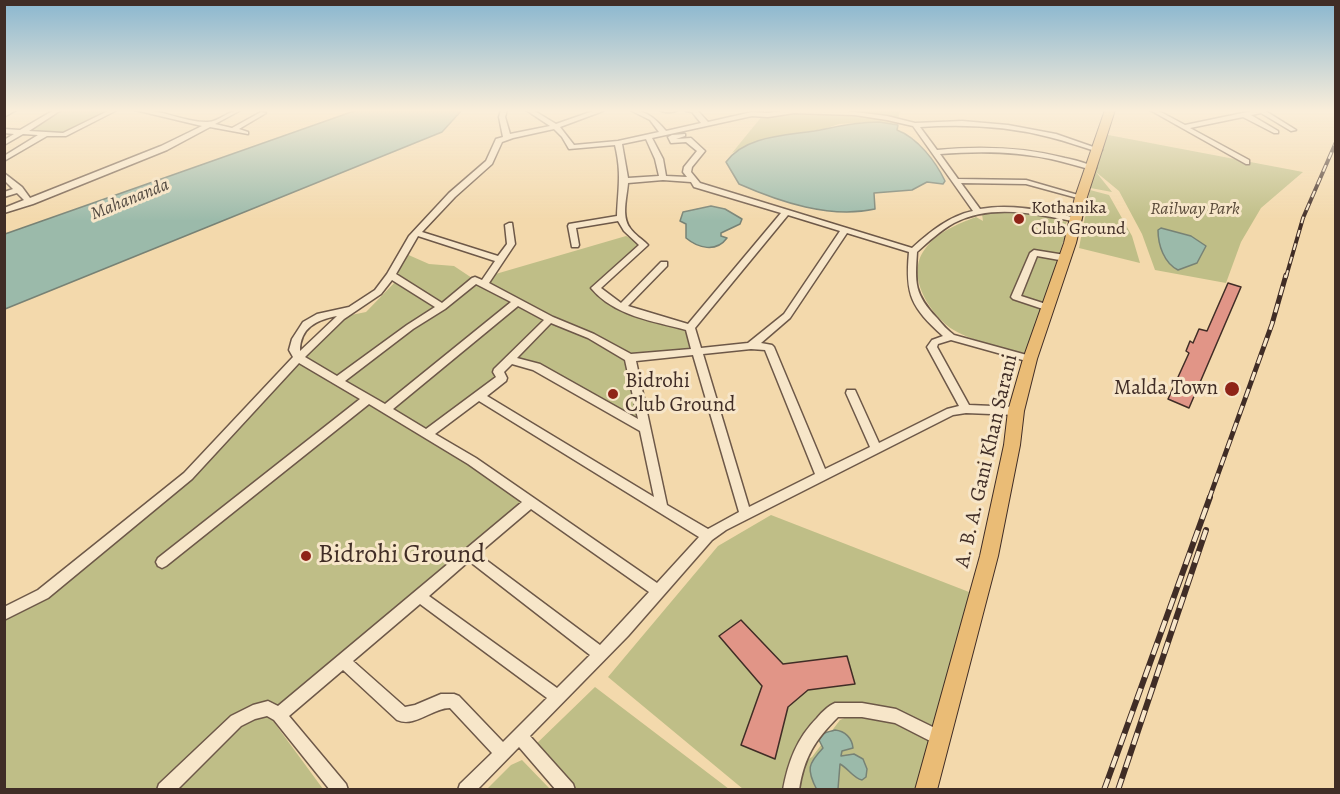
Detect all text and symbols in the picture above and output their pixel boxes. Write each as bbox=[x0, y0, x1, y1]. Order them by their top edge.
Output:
water label: Mahananda bbox=[88, 175, 172, 225]
place label: Kothanika Club Ground bbox=[1031, 198, 1126, 240]
park label: Railway Park bbox=[1150, 199, 1240, 221]
marker: Kothanika Club Ground bbox=[1012, 212, 1026, 226]
street label: A. B. A. Gani Khan Sarani bbox=[950, 352, 1024, 570]
place label: Bidrohi Club Ground bbox=[625, 369, 735, 419]
place label: Malda Town bbox=[1114, 376, 1218, 402]
marker: Malda Town bbox=[1223, 380, 1241, 398]
marker: Bidrohi Club Ground bbox=[606, 387, 620, 401]
place label: Bidrohi Ground bbox=[318, 540, 485, 572]
marker: Bidrohi Ground bbox=[299, 549, 313, 563]

